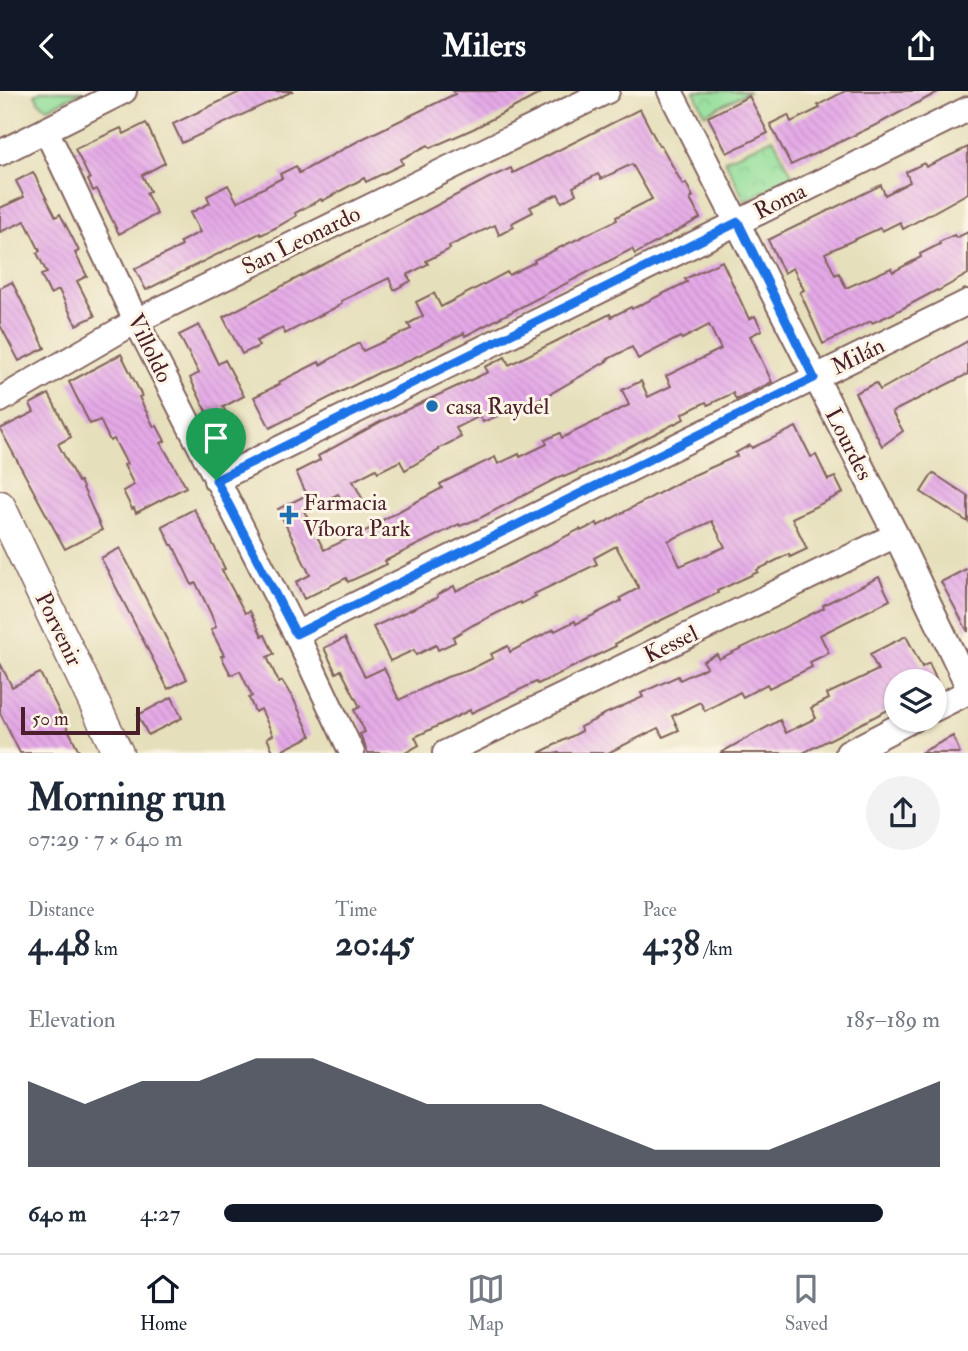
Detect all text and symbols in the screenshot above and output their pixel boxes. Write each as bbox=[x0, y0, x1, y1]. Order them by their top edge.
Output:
text: Milers bbox=[442, 26, 526, 66]
icon: back bbox=[28, 27, 66, 65]
icon: share bbox=[902, 27, 940, 65]
street label: Roma bbox=[749, 176, 811, 226]
street label: San Leonardo bbox=[237, 199, 365, 281]
street label: Villoldo bbox=[121, 309, 179, 387]
street label: Milán bbox=[827, 331, 889, 381]
place label: casa Raydel bbox=[446, 392, 549, 421]
marker: casa Raydel bbox=[424, 398, 440, 414]
street label: Lourdes bbox=[819, 403, 879, 485]
pin bbox=[186, 408, 246, 480]
icon: arrive bbox=[197, 419, 235, 457]
place label: Farmacia Víbora Park bbox=[303, 488, 411, 543]
marker: Farmacia Víbora Park bbox=[281, 507, 297, 523]
street label: Porvenir bbox=[29, 587, 89, 671]
street label: Kessel bbox=[639, 619, 703, 669]
map controls bbox=[884, 669, 947, 732]
button: layers bbox=[884, 669, 947, 732]
scale bar bbox=[21, 703, 140, 735]
text: 50 m bbox=[32, 707, 69, 731]
text: Morning run bbox=[28, 774, 226, 822]
button: share bbox=[866, 776, 940, 850]
text: 07:29 · 7 × 640 m bbox=[28, 824, 183, 853]
text: Distance bbox=[28, 898, 94, 922]
text: Time bbox=[335, 898, 377, 922]
text: Pace bbox=[643, 898, 677, 922]
text: 4.48 bbox=[28, 922, 90, 966]
text: 20:45 bbox=[335, 922, 414, 966]
text: 4:38 bbox=[643, 922, 700, 966]
text: km bbox=[90, 937, 118, 961]
text: /km bbox=[700, 937, 733, 961]
text: Elevation bbox=[28, 1005, 116, 1034]
text: 185–189 m bbox=[846, 1005, 940, 1034]
text: 640 m bbox=[28, 1199, 86, 1228]
text: 4:27 bbox=[140, 1199, 180, 1228]
tab: Home bbox=[140, 1270, 187, 1336]
tab: Map bbox=[467, 1270, 505, 1336]
tab: Saved bbox=[785, 1270, 828, 1336]

